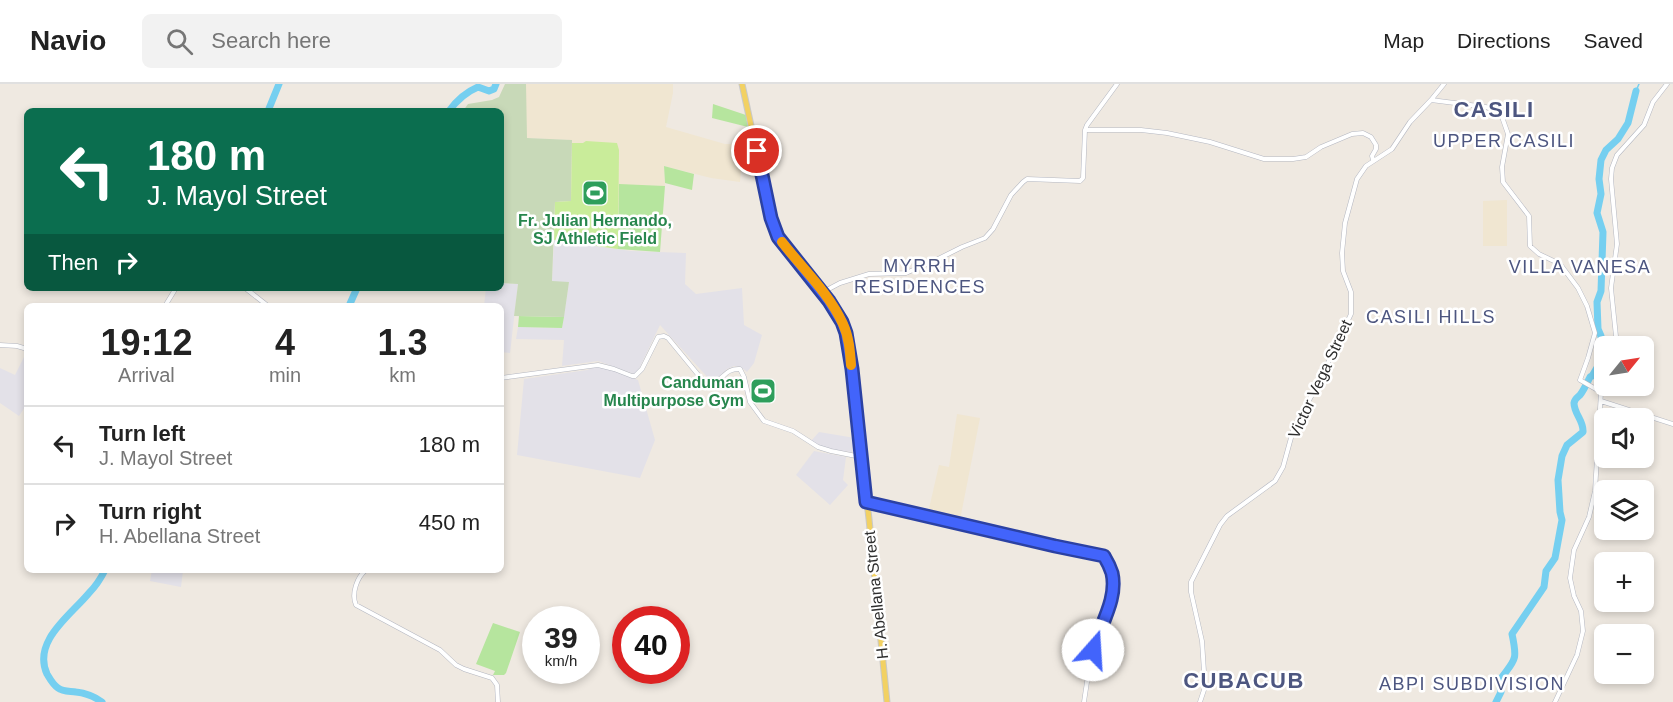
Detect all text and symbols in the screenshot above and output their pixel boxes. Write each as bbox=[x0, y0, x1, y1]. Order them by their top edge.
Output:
search box bbox=[142, 14, 562, 68]
text: Navio bbox=[30, 25, 106, 56]
icon: search bbox=[163, 25, 196, 58]
text: Search here bbox=[211, 28, 331, 53]
text: Map bbox=[1383, 29, 1424, 52]
text: Directions bbox=[1457, 29, 1550, 52]
text: Saved bbox=[1583, 29, 1643, 52]
district label: CASILI bbox=[1453, 97, 1535, 122]
pin bbox=[731, 125, 782, 176]
district label: UPPER CASILI bbox=[1433, 131, 1575, 151]
icon: left bbox=[48, 132, 126, 210]
text: 180 m bbox=[147, 132, 266, 179]
icon: arrive bbox=[740, 134, 773, 167]
sports icon: Fr. Julian Hernando, SJ Athletic Field bbox=[580, 178, 610, 208]
text: J. Mayol Street bbox=[147, 181, 327, 211]
place label: Fr. Julian Hernando, SJ Athletic Field bbox=[518, 212, 672, 247]
icon: right bbox=[110, 246, 143, 279]
text: Then bbox=[48, 250, 98, 275]
district label: MYRRH RESIDENCES bbox=[854, 256, 986, 297]
district label: VILLA VANESA bbox=[1509, 257, 1651, 277]
district label: CASILI HILLS bbox=[1366, 307, 1496, 327]
street label: Victor Vega Street bbox=[1285, 317, 1355, 441]
text: 19:12 bbox=[100, 322, 192, 363]
text: 4 bbox=[275, 322, 295, 363]
text: 1.3 bbox=[378, 322, 428, 363]
north arrow bbox=[1594, 336, 1654, 396]
map controls bbox=[1594, 336, 1654, 684]
text: Arrival bbox=[118, 364, 175, 386]
text: min bbox=[269, 364, 301, 386]
text: km bbox=[389, 364, 416, 386]
place label: Canduman Multipurpose Gym bbox=[604, 374, 744, 409]
sports icon: Canduman Multipurpose Gym bbox=[748, 376, 778, 406]
button: sound bbox=[1594, 408, 1654, 468]
text: Turn left bbox=[99, 421, 185, 446]
icon: left bbox=[48, 429, 81, 462]
text: 180 m bbox=[419, 432, 480, 457]
text: J. Mayol Street bbox=[99, 447, 232, 469]
button: layers bbox=[1594, 480, 1654, 540]
text: Turn right bbox=[99, 499, 201, 524]
icon: right bbox=[48, 507, 81, 540]
text: 450 m bbox=[419, 510, 480, 535]
text: H. Abellana Street bbox=[99, 525, 260, 547]
street label: H. Abellana Street bbox=[861, 529, 891, 660]
button: + bbox=[1594, 552, 1654, 612]
speed limit sign: 40 bbox=[612, 606, 690, 684]
position arrow bbox=[1061, 618, 1125, 682]
text: 39 bbox=[544, 621, 578, 654]
button: − bbox=[1594, 624, 1654, 684]
text: km/h bbox=[545, 652, 577, 669]
district label: CUBACUB bbox=[1183, 668, 1305, 693]
district label: ABPI SUBDIVISION bbox=[1379, 674, 1565, 694]

